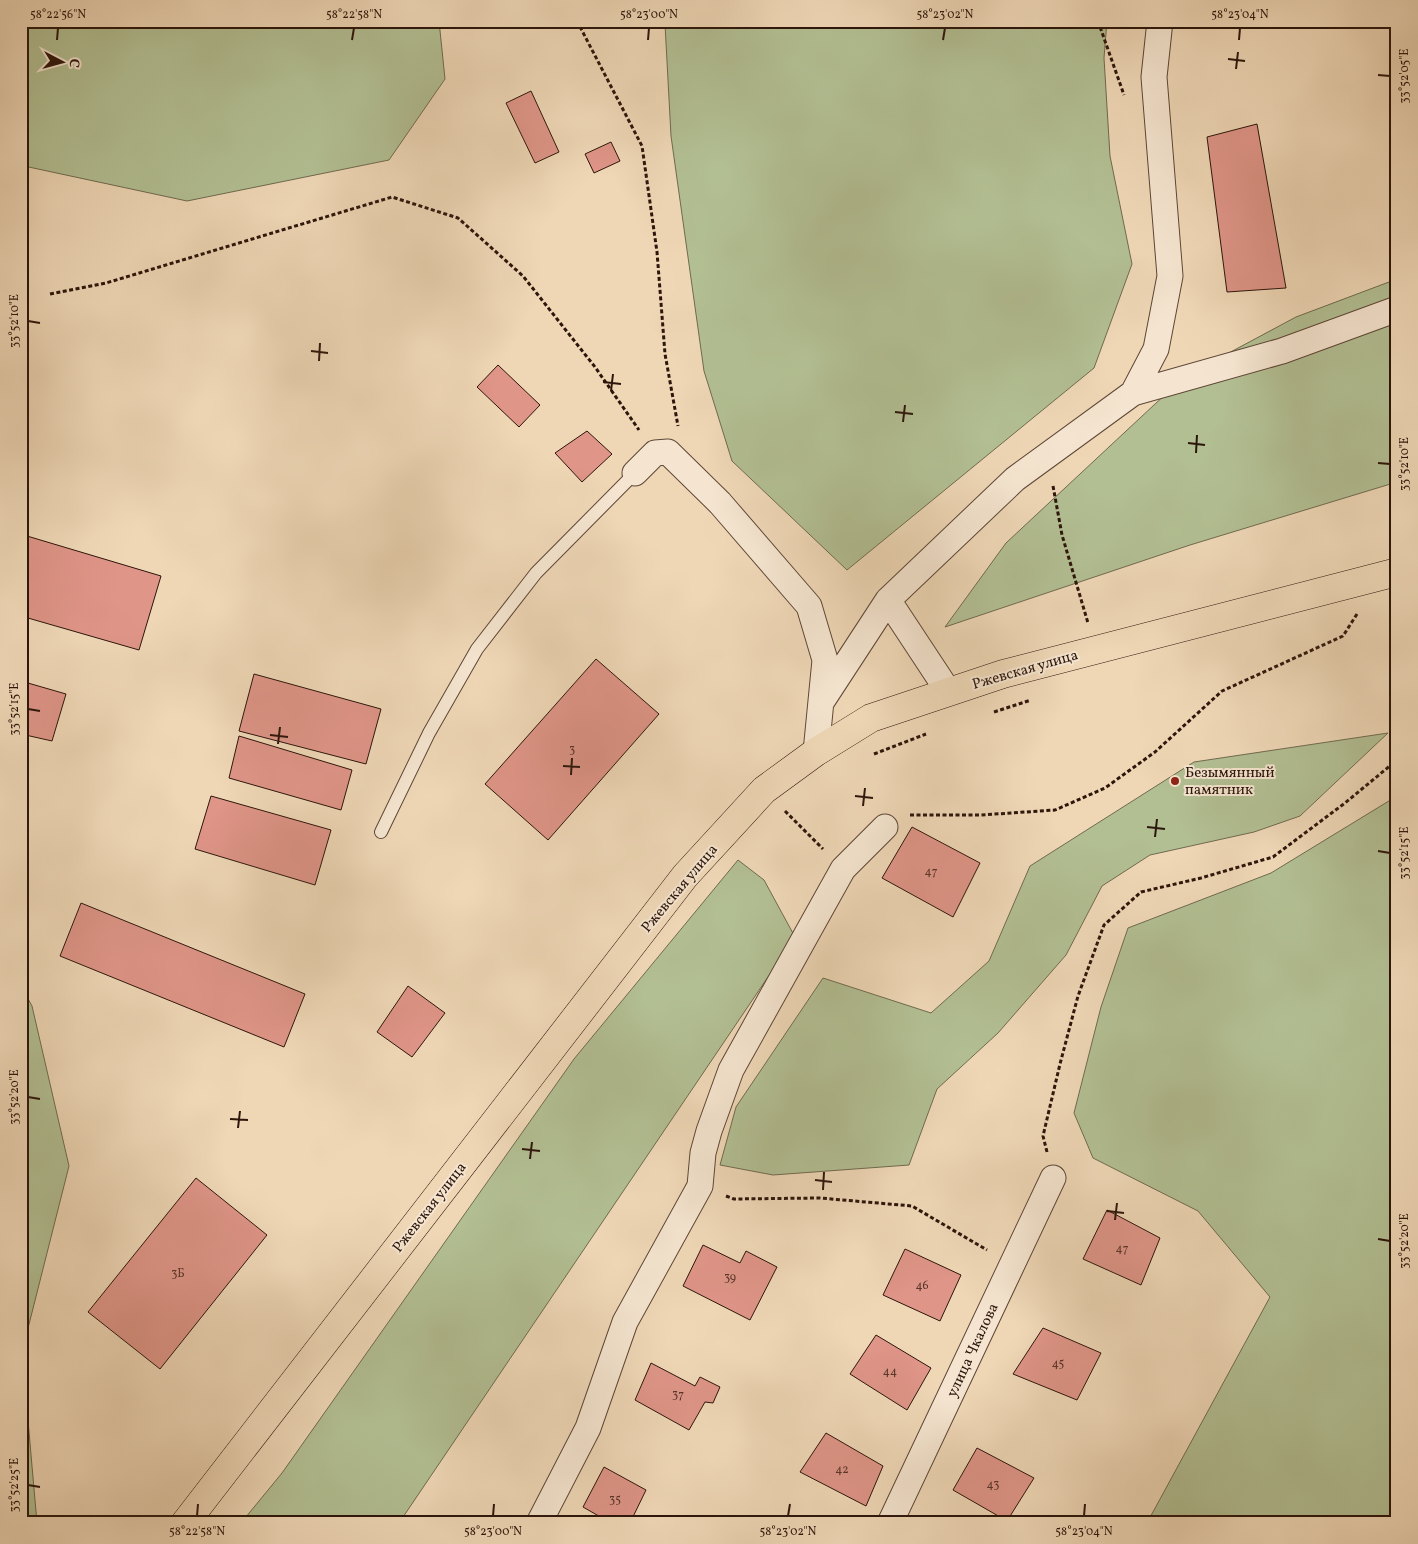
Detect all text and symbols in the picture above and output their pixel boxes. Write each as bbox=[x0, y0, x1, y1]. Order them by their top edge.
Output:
text: 58°22'56"N bbox=[30, 7, 86, 23]
text: 58°22'58"N bbox=[326, 7, 382, 23]
text: 58°23'00"N bbox=[620, 7, 678, 23]
text: 58°23'02"N bbox=[916, 7, 974, 23]
text: 58°23'04"N bbox=[1211, 7, 1269, 23]
north arrow bbox=[38, 38, 88, 88]
text: 33°52'05"E bbox=[1397, 48, 1413, 104]
text: С bbox=[64, 58, 83, 69]
text: 33°52'10"E bbox=[7, 294, 23, 348]
text: 33°52'10"E bbox=[1397, 437, 1413, 491]
street label: Ржевская улица bbox=[970, 645, 1081, 696]
text: 33°52'15"E bbox=[7, 683, 23, 735]
house number: 3 bbox=[569, 742, 575, 758]
place label: Безымянный памятник bbox=[1185, 763, 1275, 801]
marker: Безымянный памятник bbox=[1169, 775, 1181, 787]
text: 33°52'15"E bbox=[1397, 827, 1413, 879]
street label: Ржевская улица bbox=[637, 840, 723, 938]
house number: 47 bbox=[925, 864, 938, 880]
text: 33°52'20"E bbox=[7, 1069, 23, 1125]
street label: Ржевская улица bbox=[388, 1158, 472, 1258]
text: 33°52'20"E bbox=[1397, 1213, 1413, 1269]
house number: 47 bbox=[1116, 1241, 1129, 1257]
house number: 3Б bbox=[171, 1266, 185, 1282]
house number: 39 bbox=[724, 1270, 736, 1286]
house number: 46 bbox=[915, 1278, 929, 1294]
street label: улица Чкалова bbox=[942, 1300, 1004, 1401]
house number: 45 bbox=[1052, 1356, 1065, 1372]
house number: 44 bbox=[883, 1364, 897, 1380]
house number: 37 bbox=[672, 1387, 684, 1403]
text: 33°52'25"E bbox=[7, 1458, 23, 1512]
house number: 42 bbox=[835, 1462, 849, 1478]
house number: 43 bbox=[987, 1477, 999, 1493]
house number: 35 bbox=[609, 1492, 621, 1508]
text: 58°22'58"N bbox=[169, 1524, 225, 1540]
text: 58°23'00"N bbox=[464, 1524, 522, 1540]
text: 58°23'02"N bbox=[759, 1524, 817, 1540]
text: 58°23'04"N bbox=[1055, 1524, 1113, 1540]

